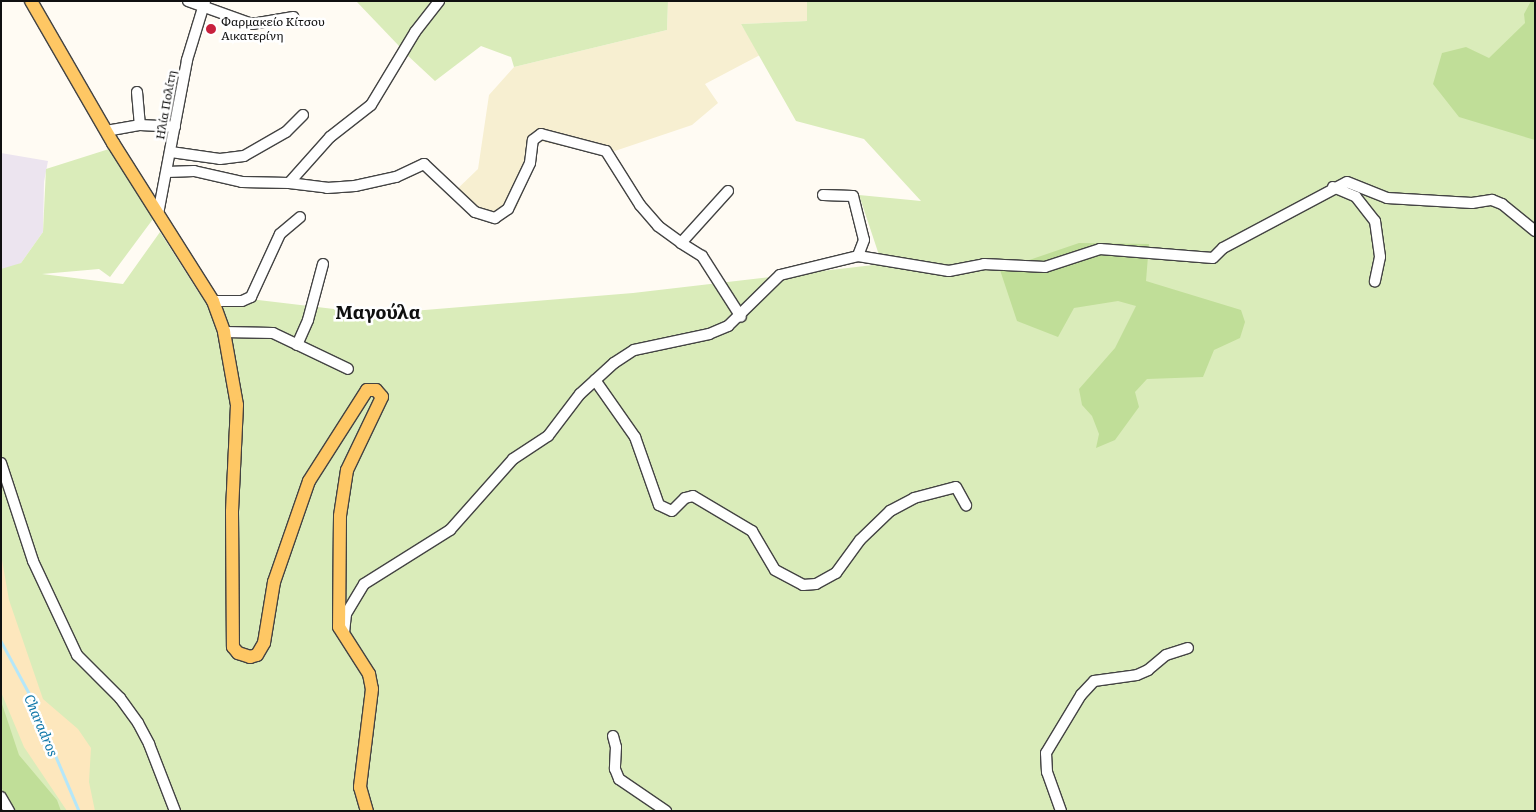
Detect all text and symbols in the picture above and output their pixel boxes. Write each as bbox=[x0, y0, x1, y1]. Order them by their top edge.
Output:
place label: Φαρμακείο Κίτσου Αικατερίνη bbox=[221, 15, 325, 43]
marker: Φαρμακείο Κίτσου Αικατερίνη bbox=[205, 23, 217, 35]
street label: Ηλία Πολίτη bbox=[153, 69, 179, 141]
district label: Μαγούλα bbox=[335, 301, 421, 323]
water label: Charadros bbox=[21, 691, 63, 759]

